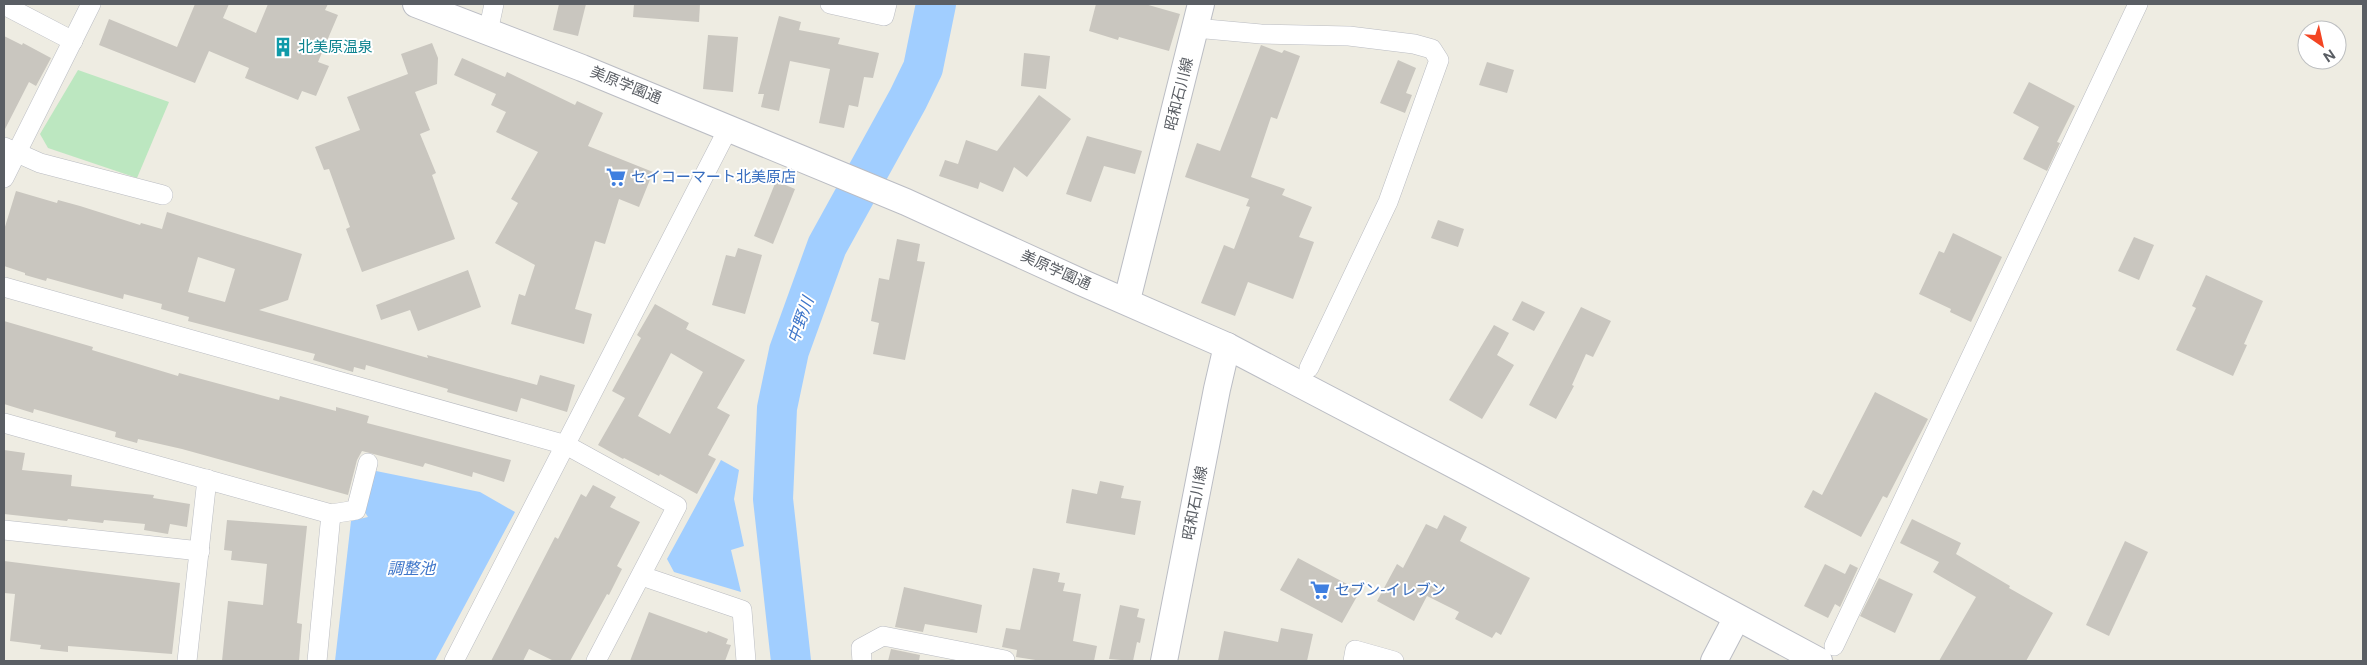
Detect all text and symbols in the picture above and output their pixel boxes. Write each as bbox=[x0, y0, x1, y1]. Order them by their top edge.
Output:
north arrow bbox=[2297, 20, 2347, 70]
building icon: 北美原温泉 bbox=[272, 36, 294, 58]
place label: 北美原温泉 bbox=[298, 38, 373, 55]
text: N bbox=[2320, 46, 2338, 65]
street label: 昭和石川線 bbox=[1161, 55, 1196, 132]
street label: 美原学園通 bbox=[588, 63, 664, 106]
supermarket icon: セイコーマート北美原店 bbox=[605, 166, 627, 188]
place label: セイコーマート北美原店 bbox=[631, 168, 796, 185]
street label: 美原学園通 bbox=[1018, 247, 1094, 293]
water label: 中野川 bbox=[783, 292, 818, 346]
street label: 昭和石川線 bbox=[1179, 464, 1210, 541]
water label: 調整池 bbox=[387, 559, 437, 578]
supermarket icon: セブン-イレブン bbox=[1309, 579, 1331, 601]
place label: セブン-イレブン bbox=[1335, 581, 1446, 598]

